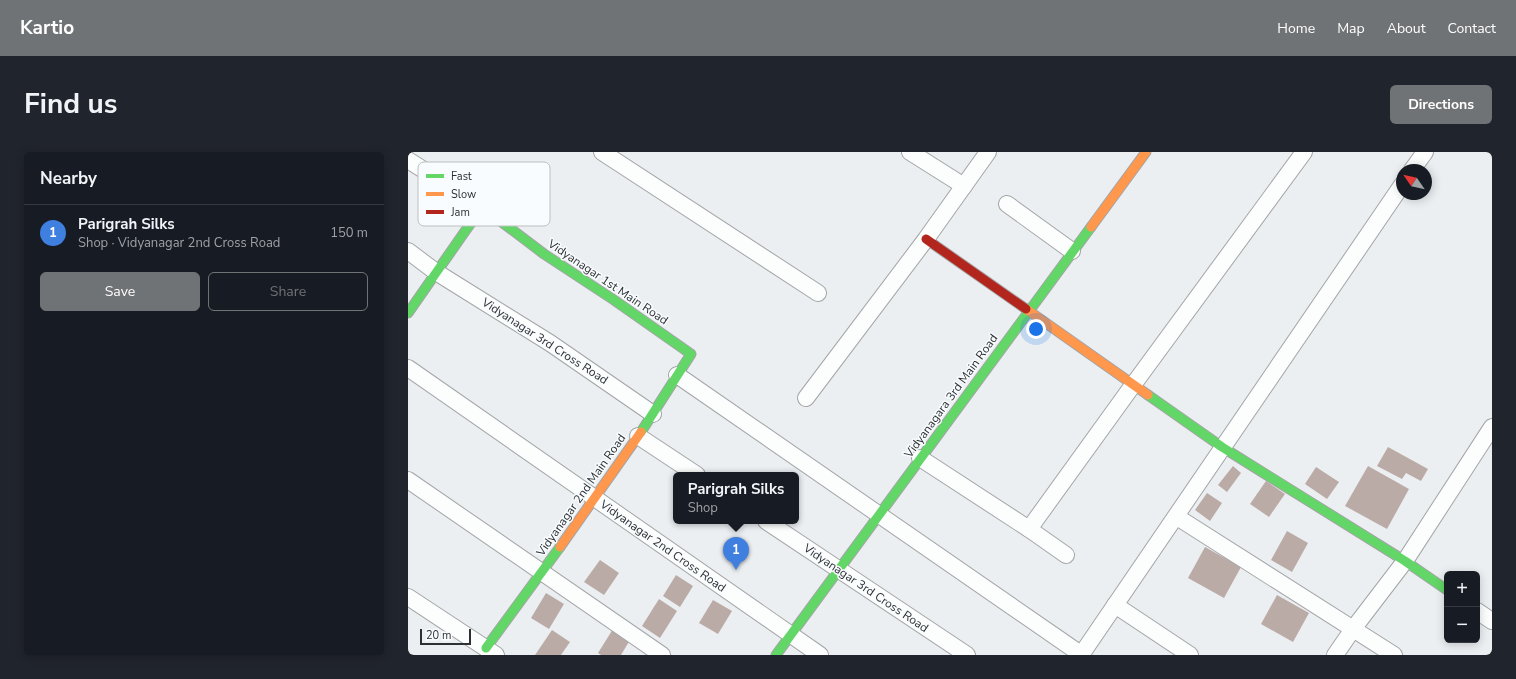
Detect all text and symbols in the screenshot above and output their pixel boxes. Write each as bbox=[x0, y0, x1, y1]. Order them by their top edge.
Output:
text: Kartio bbox=[20, 15, 74, 41]
text: Home bbox=[1277, 19, 1315, 38]
text: Map bbox=[1337, 19, 1365, 38]
text: About bbox=[1387, 19, 1426, 38]
text: Contact bbox=[1448, 19, 1496, 38]
text: Find us bbox=[24, 85, 118, 123]
button: Directions bbox=[1390, 85, 1492, 124]
legend bbox=[418, 162, 550, 226]
north arrow bbox=[1396, 164, 1432, 200]
text: Nearby bbox=[40, 167, 97, 190]
text: Fast bbox=[451, 169, 472, 184]
text: Slow bbox=[451, 187, 476, 202]
text: Jam bbox=[450, 205, 470, 220]
text: Parigrah Silks bbox=[78, 214, 175, 234]
text: 1 bbox=[49, 224, 57, 242]
text: 150 m bbox=[330, 224, 368, 242]
text: Shop · Vidyanagar 2nd Cross Road bbox=[78, 234, 280, 252]
street label: Vidyanagar 1st Main Road bbox=[544, 235, 671, 328]
button: Save bbox=[40, 272, 200, 311]
button: Share bbox=[208, 272, 368, 311]
street label: Vidyanagar 3rd Cross Road bbox=[478, 294, 611, 388]
your location bbox=[1026, 319, 1046, 339]
street label: Vidyanagara 3rd Main Road bbox=[900, 331, 1001, 462]
street label: Vidyanagar 2nd Main Road bbox=[532, 431, 629, 560]
popup bbox=[673, 472, 799, 524]
text: Parigrah Silks bbox=[688, 479, 784, 499]
street label: Vidyanagar 2nd Cross Road bbox=[596, 496, 729, 596]
text: Shop bbox=[688, 499, 718, 517]
pin: 1 bbox=[723, 537, 749, 570]
street label: Vidyanagar 3rd Cross Road bbox=[800, 540, 932, 636]
map controls bbox=[1444, 571, 1480, 643]
button: + bbox=[1444, 571, 1480, 607]
button: − bbox=[1444, 607, 1480, 643]
scale bar bbox=[420, 627, 471, 646]
text: 20 m bbox=[426, 628, 451, 643]

